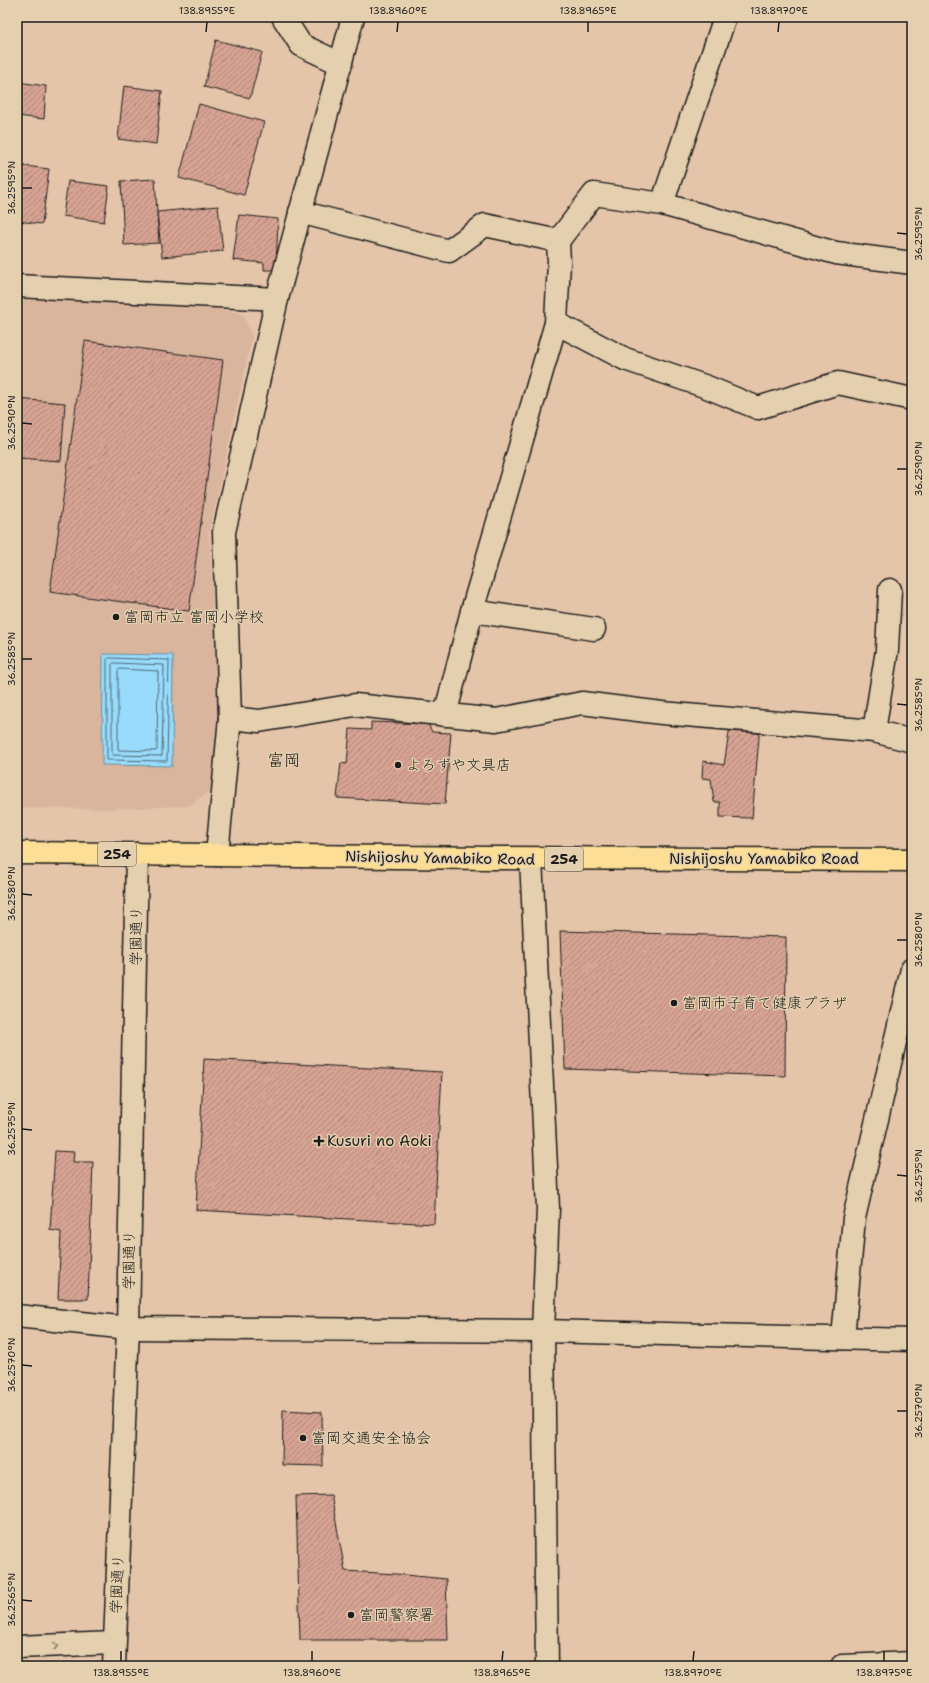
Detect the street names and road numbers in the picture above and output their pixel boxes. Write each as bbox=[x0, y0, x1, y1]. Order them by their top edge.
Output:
road number: 254 bbox=[98, 842, 136, 866]
street label: Nishijoshu Yamabiko Road bbox=[345, 846, 536, 870]
road number: 254 bbox=[545, 847, 583, 871]
street label: Nishijoshu Yamabiko Road bbox=[669, 849, 860, 869]
street label: 学園通り bbox=[125, 906, 147, 966]
street label: 学園通り bbox=[118, 1230, 140, 1290]
street label: 学園通り bbox=[105, 1554, 129, 1614]

